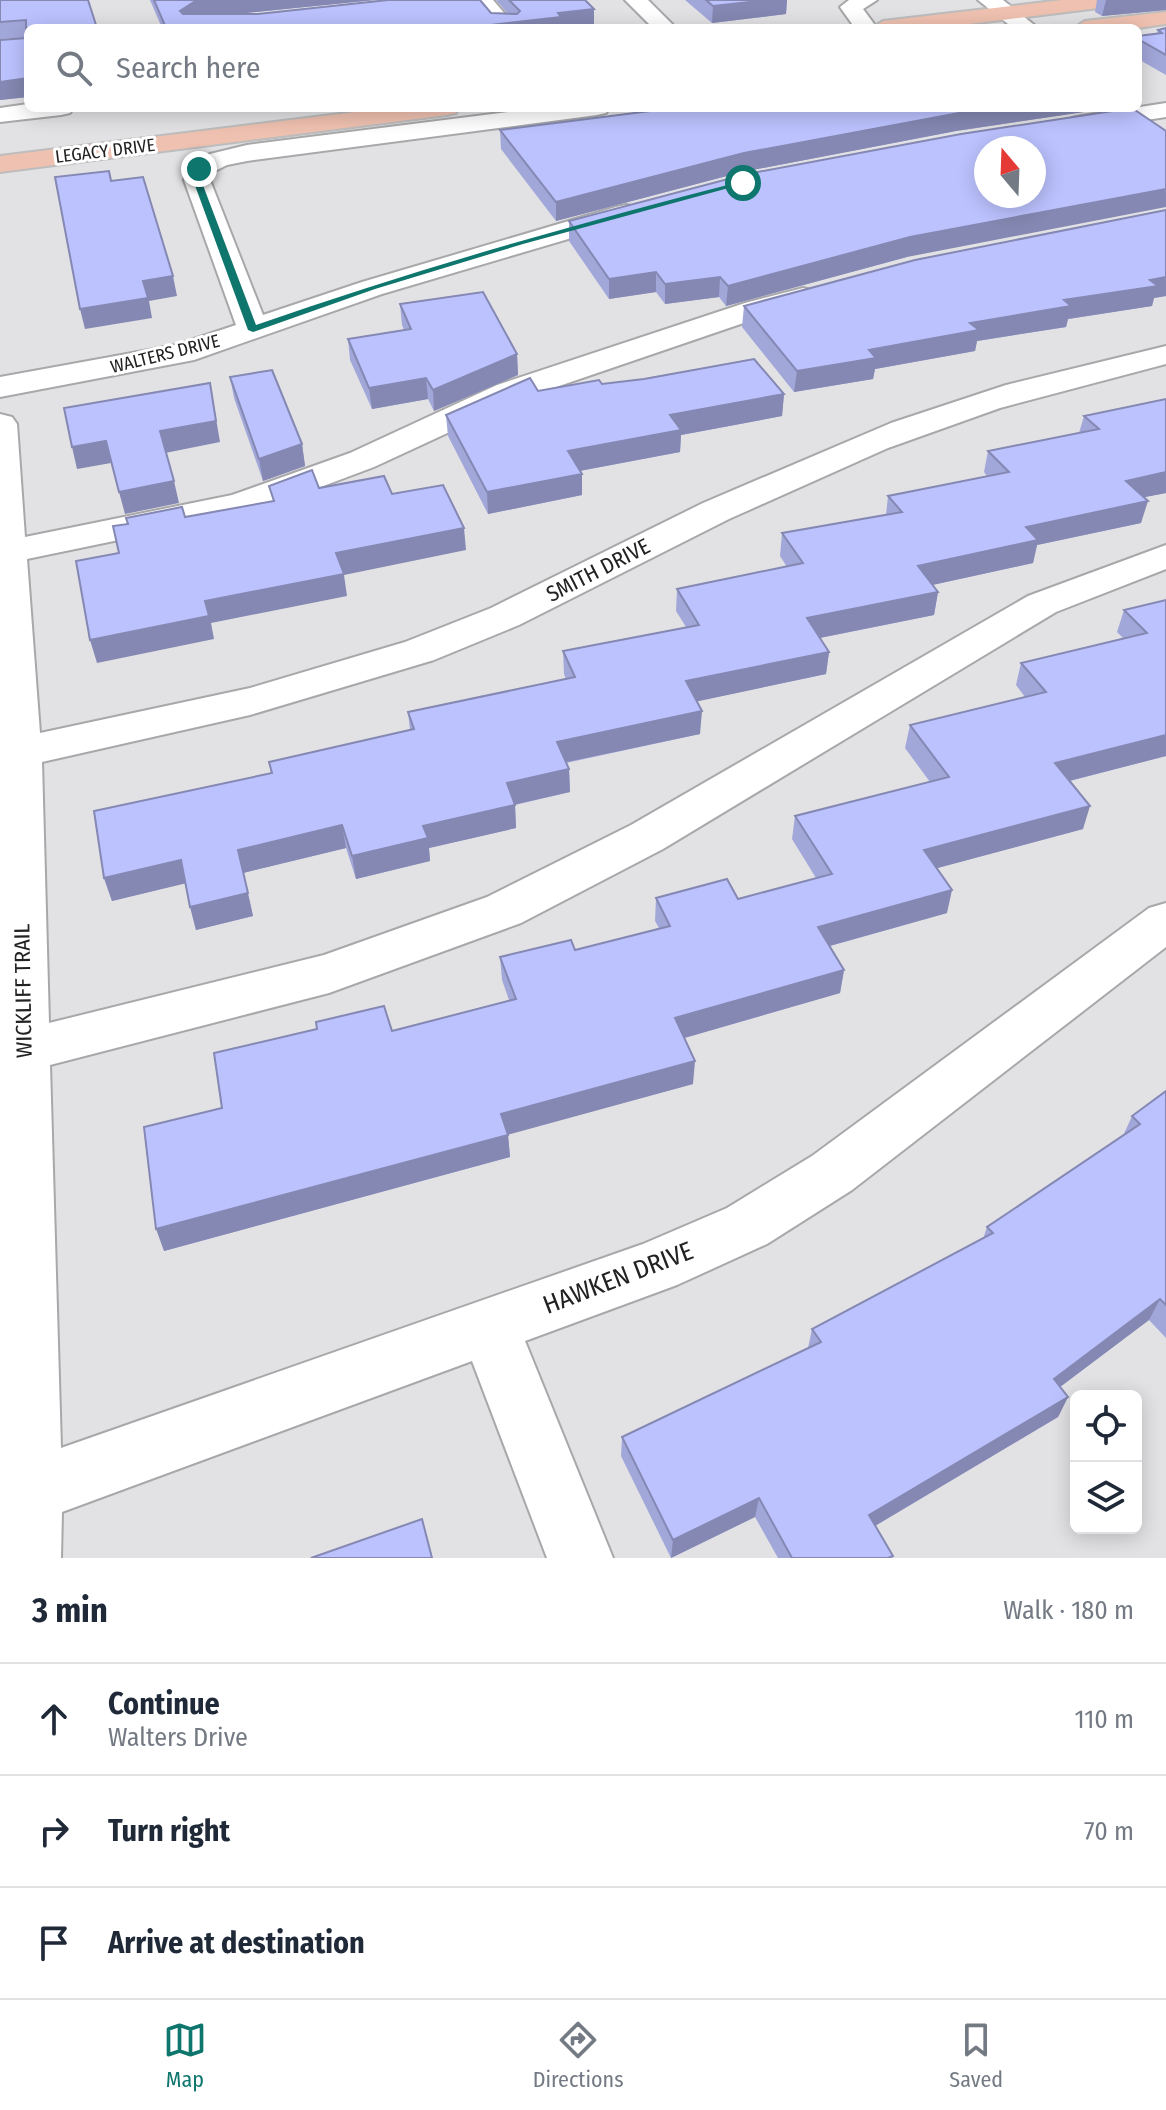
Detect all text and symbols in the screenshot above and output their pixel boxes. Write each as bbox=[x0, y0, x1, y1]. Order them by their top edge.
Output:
search box bbox=[24, 24, 1142, 112]
icon: search bbox=[52, 46, 96, 90]
text: Search here bbox=[116, 50, 261, 86]
street label: LEGACY DRIVE bbox=[54, 134, 156, 168]
north arrow bbox=[974, 136, 1046, 208]
route end bbox=[181, 151, 217, 187]
route start bbox=[725, 165, 761, 201]
street label: WALTERS DRIVE bbox=[108, 330, 222, 378]
street label: SMITH DRIVE bbox=[542, 532, 654, 608]
street label: WICKLIFF TRAIL bbox=[8, 923, 38, 1058]
street label: HAWKEN DRIVE bbox=[539, 1235, 697, 1321]
map controls bbox=[1070, 1390, 1142, 1534]
button: locate bbox=[1070, 1390, 1142, 1462]
button: layers bbox=[1070, 1462, 1142, 1534]
text: 3 min bbox=[32, 1590, 108, 1631]
text: Walk · 180 m bbox=[1003, 1595, 1134, 1626]
text: Continue bbox=[108, 1686, 220, 1722]
icon: ahead bbox=[32, 1697, 76, 1741]
text: 110 m bbox=[1074, 1704, 1134, 1735]
text: Walters Drive bbox=[108, 1722, 248, 1753]
icon: right bbox=[32, 1809, 76, 1853]
text: Turn right bbox=[108, 1813, 230, 1849]
text: 70 m bbox=[1084, 1816, 1134, 1847]
icon: arrive bbox=[32, 1921, 76, 1965]
text: Arrive at destination bbox=[108, 1925, 365, 1961]
tab: Map bbox=[163, 2018, 207, 2093]
tab: Directions bbox=[533, 2018, 624, 2093]
tab: Saved bbox=[949, 2018, 1003, 2093]

